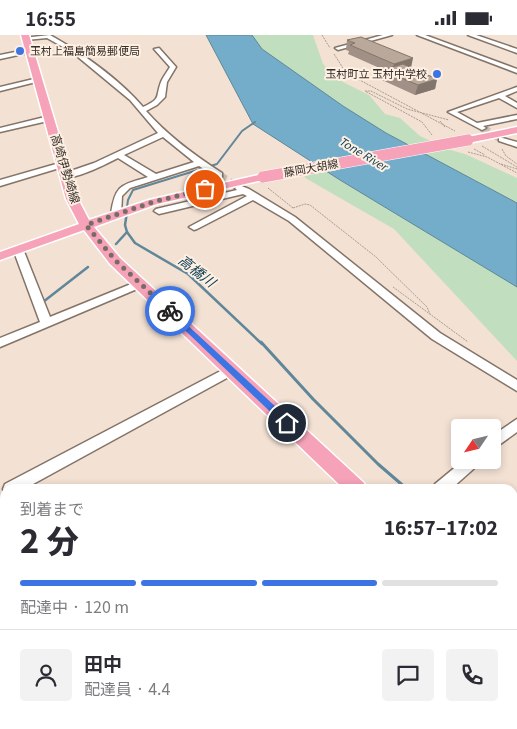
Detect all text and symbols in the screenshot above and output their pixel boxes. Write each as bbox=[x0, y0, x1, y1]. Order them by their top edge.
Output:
text: 16:55 bbox=[25, 4, 76, 31]
place label: 玉村上福島簡易郵便局 bbox=[30, 42, 140, 58]
marker: 玉村上福島簡易郵便局 bbox=[14, 45, 26, 57]
place label: 玉村町立 玉村中学校 bbox=[326, 65, 427, 81]
marker: 玉村町立 玉村中学校 bbox=[431, 68, 443, 80]
street label: 高崎伊勢崎線 bbox=[48, 132, 85, 205]
water label: Tone River bbox=[336, 132, 392, 175]
street label: 藤岡大胡線 bbox=[282, 154, 339, 180]
pin bbox=[184, 168, 226, 210]
icon: bag bbox=[191, 175, 219, 203]
water label: 高橋川 bbox=[175, 249, 222, 292]
courier bbox=[145, 286, 195, 336]
icon: bike bbox=[156, 297, 184, 325]
pin bbox=[266, 402, 308, 444]
icon: home bbox=[273, 409, 301, 437]
north arrow bbox=[451, 419, 501, 469]
map controls bbox=[451, 419, 501, 469]
text: 到着まで bbox=[20, 496, 84, 520]
text: 16:57–17:02 bbox=[384, 513, 498, 540]
text: 2 分 bbox=[20, 516, 78, 562]
text: 配達中 · 120 m bbox=[20, 594, 129, 618]
button: person bbox=[20, 649, 72, 701]
text: 田中 bbox=[84, 649, 122, 676]
button: chat bbox=[382, 649, 434, 701]
button: phone bbox=[446, 649, 498, 701]
text: 配達員 · 4.4 bbox=[84, 676, 170, 700]

